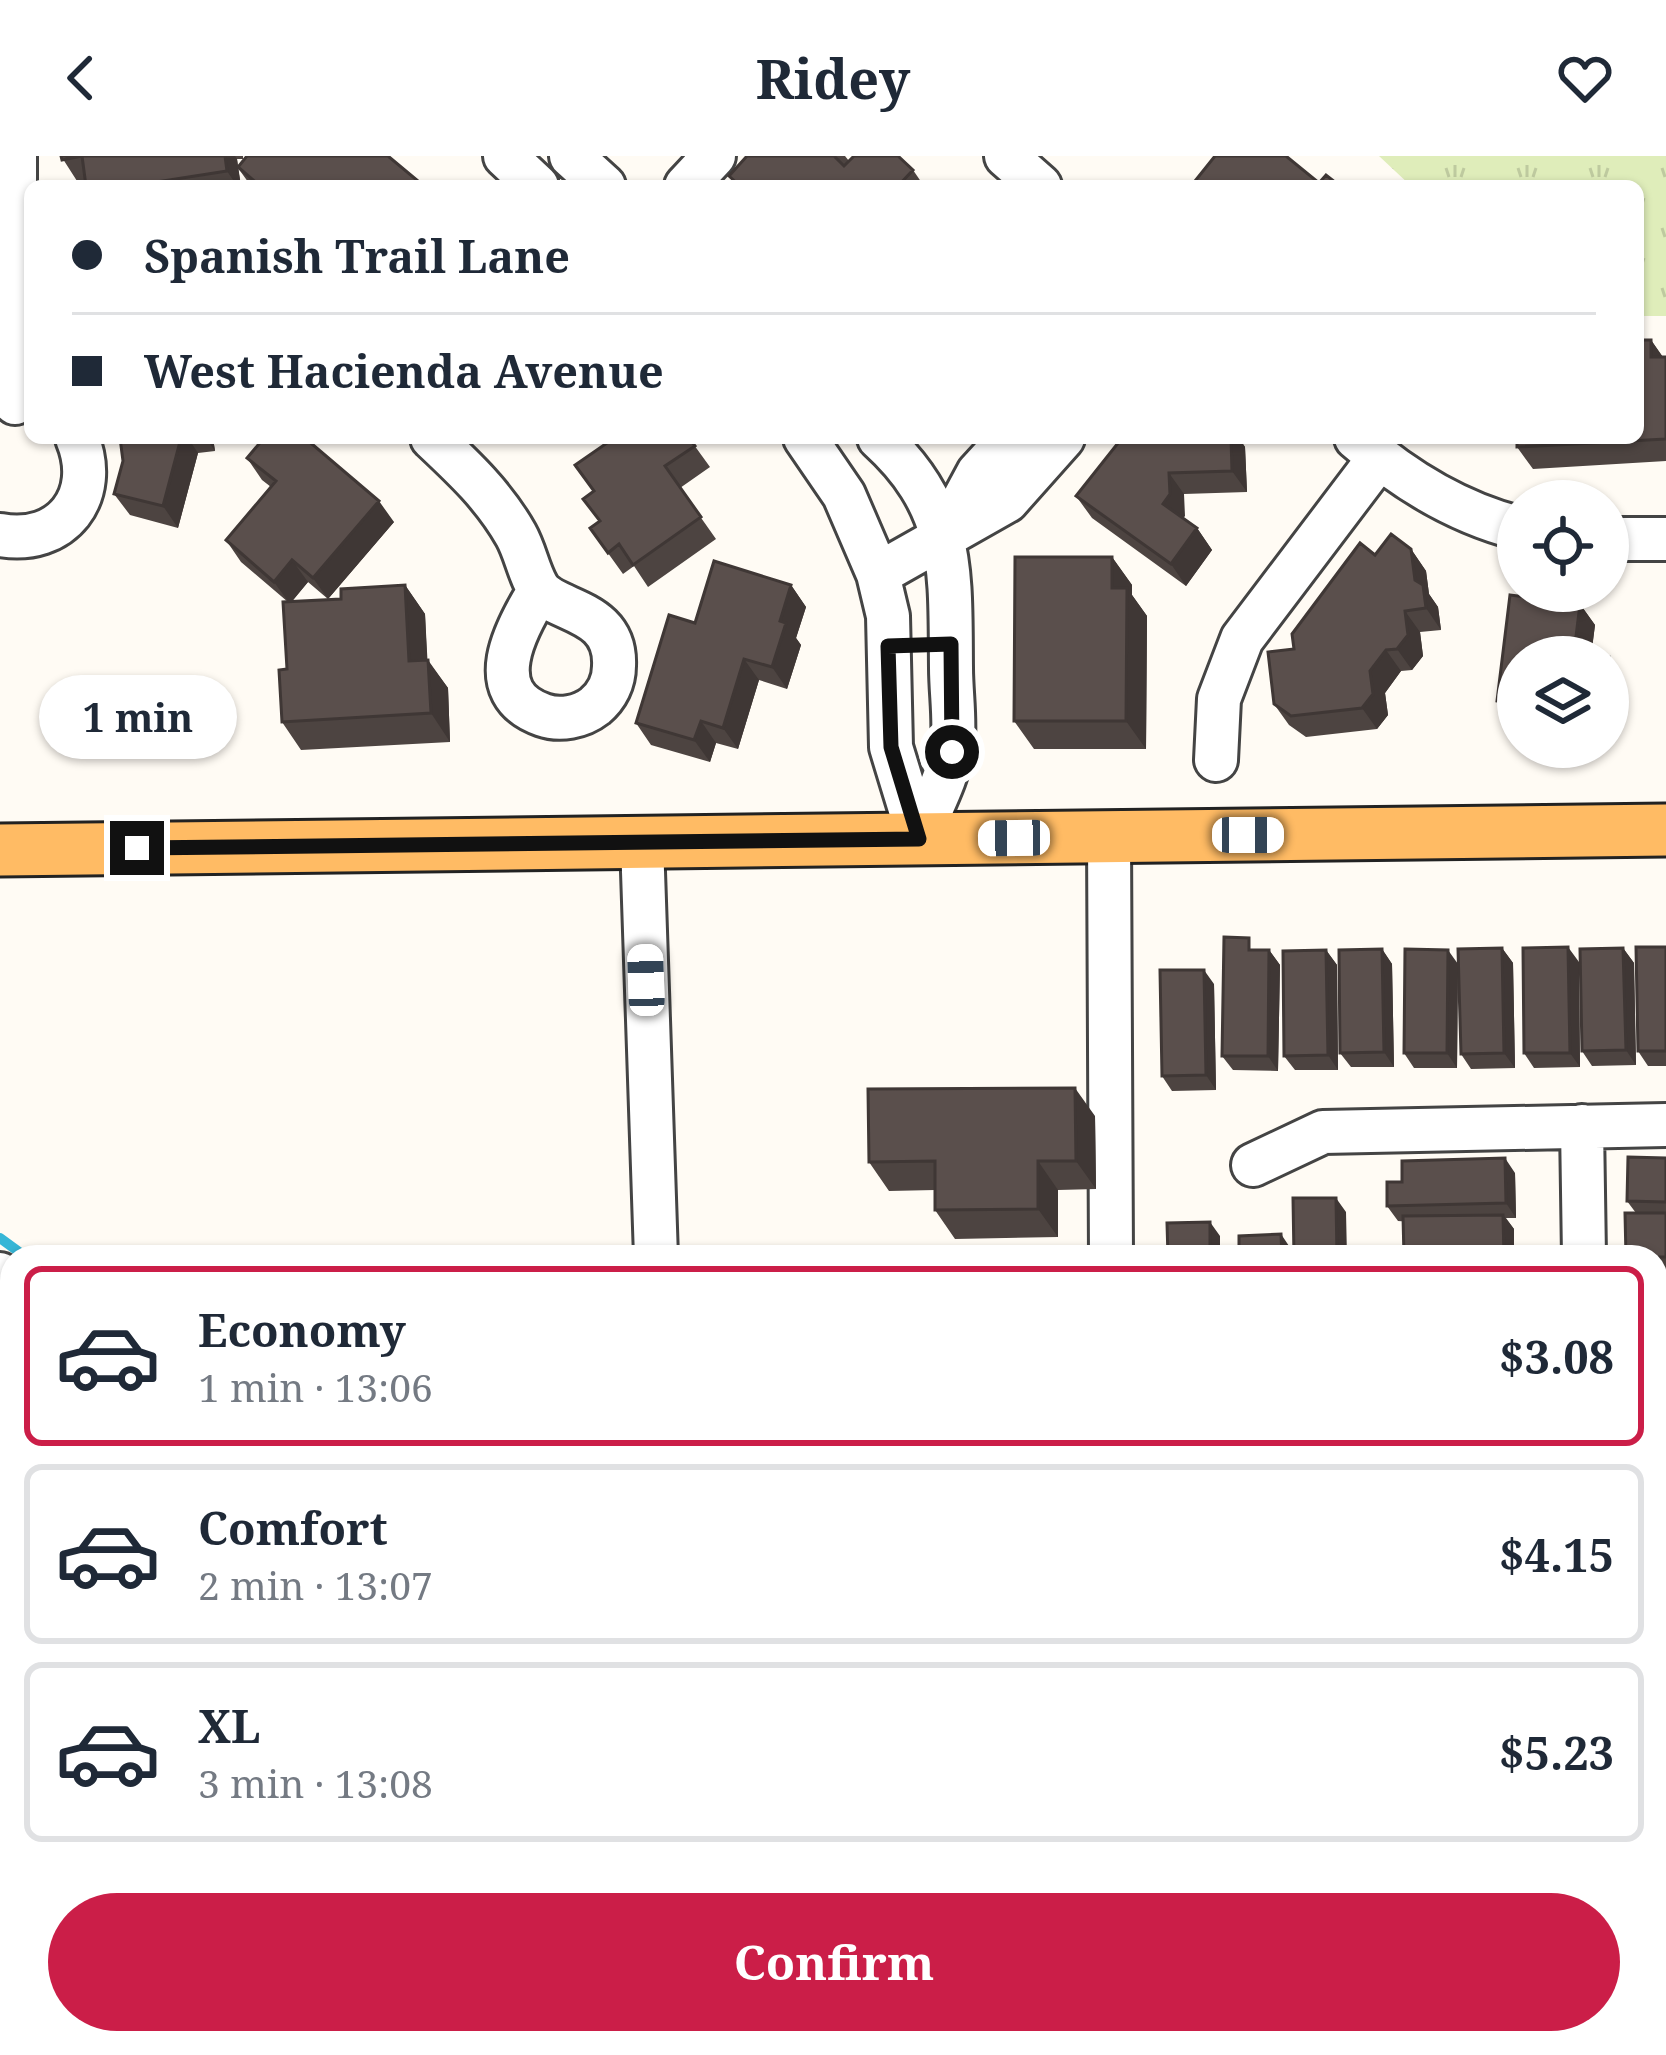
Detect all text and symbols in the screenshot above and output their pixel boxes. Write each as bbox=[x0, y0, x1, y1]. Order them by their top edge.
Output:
text: Ridey bbox=[756, 41, 910, 115]
icon: back bbox=[48, 45, 114, 111]
icon: heart bbox=[1552, 45, 1618, 111]
text: Spanish Trail Lane bbox=[144, 225, 570, 286]
text: West Hacienda Avenue bbox=[144, 340, 664, 401]
map controls bbox=[1497, 480, 1629, 768]
button: locate bbox=[1497, 480, 1629, 612]
button: layers bbox=[1497, 636, 1629, 768]
callout: 1 min bbox=[38, 674, 236, 758]
text: 1 min bbox=[83, 690, 193, 743]
route start bbox=[925, 725, 979, 779]
car bbox=[1212, 817, 1284, 853]
car bbox=[978, 819, 1050, 857]
route end bbox=[110, 821, 164, 875]
car bbox=[627, 943, 665, 1017]
text: Economy bbox=[198, 1299, 406, 1360]
icon: car bbox=[54, 1302, 162, 1410]
text: $3.08 bbox=[1499, 1326, 1614, 1387]
text: 1 min · 13:06 bbox=[198, 1360, 433, 1413]
text: Comfort bbox=[198, 1497, 388, 1558]
icon: car bbox=[54, 1500, 162, 1608]
text: $4.15 bbox=[1499, 1524, 1614, 1585]
text: 2 min · 13:07 bbox=[198, 1558, 433, 1611]
text: XL bbox=[198, 1695, 260, 1756]
icon: car bbox=[54, 1698, 162, 1806]
text: $5.23 bbox=[1499, 1722, 1614, 1783]
text: 3 min · 13:08 bbox=[198, 1756, 433, 1809]
button: Confirm bbox=[48, 1893, 1620, 2031]

